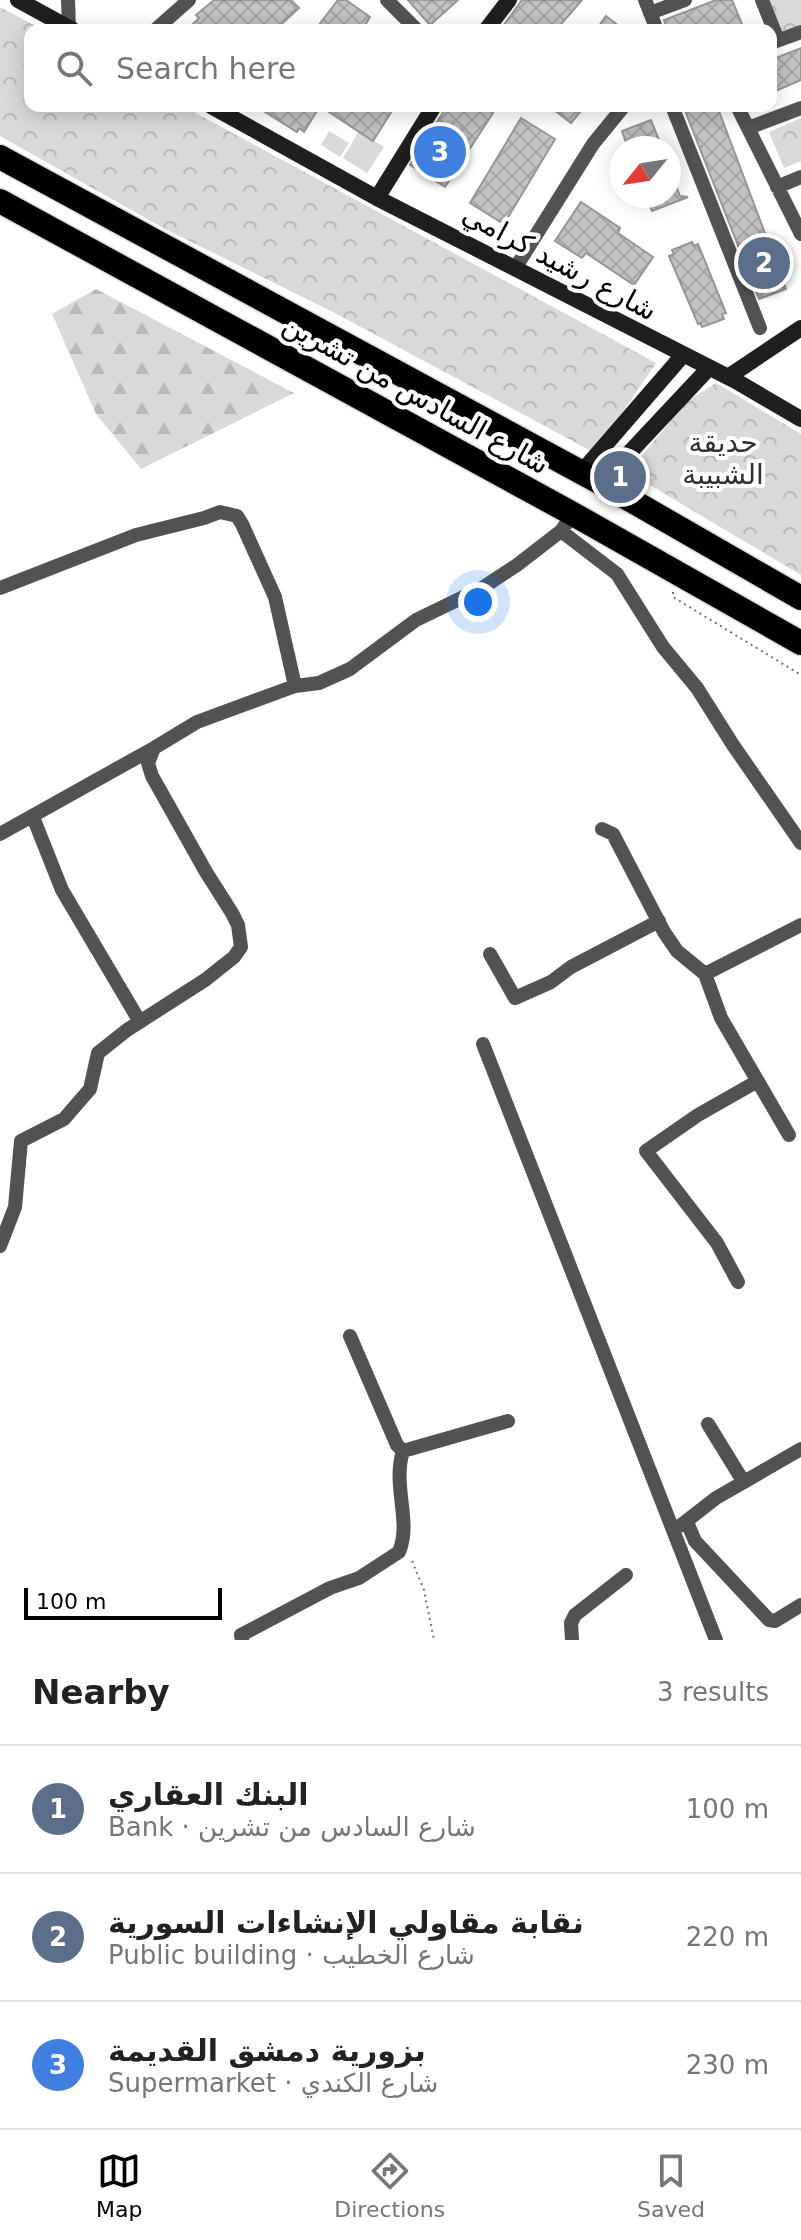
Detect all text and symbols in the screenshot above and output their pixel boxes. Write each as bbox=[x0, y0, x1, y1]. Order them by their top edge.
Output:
search box bbox=[24, 24, 777, 112]
icon: search bbox=[52, 46, 96, 90]
text: Search here bbox=[116, 51, 296, 86]
pin: 3 bbox=[414, 122, 466, 182]
north arrow bbox=[609, 136, 681, 208]
street label: شارع رشيد كرامي bbox=[457, 197, 662, 327]
pin: 2 bbox=[738, 233, 790, 293]
street label: شارع السادس من تشرين bbox=[277, 308, 555, 481]
park label: حديقة الشبيبة bbox=[682, 426, 764, 491]
pin: 1 bbox=[594, 447, 646, 507]
your location bbox=[458, 582, 498, 622]
scale bar bbox=[24, 1584, 222, 1620]
text: 100 m bbox=[36, 1589, 106, 1614]
text: Nearby bbox=[32, 1672, 170, 1712]
text: 3 results bbox=[657, 1677, 769, 1707]
text: البنك العقاري bbox=[108, 1777, 309, 1812]
text: 1 bbox=[49, 1794, 67, 1824]
text: 100 m bbox=[686, 1794, 769, 1824]
text: Bank · شارع السادس من تشرين bbox=[108, 1812, 476, 1842]
text: نقابة مقاولي الإنشاءات السورية bbox=[108, 1905, 584, 1940]
text: 2 bbox=[49, 1922, 67, 1952]
text: 220 m bbox=[686, 1922, 769, 1952]
text: Public building · شارع الخطيب bbox=[108, 1940, 475, 1970]
text: بزورية دمشق القديمة bbox=[108, 2033, 426, 2068]
text: 3 bbox=[49, 2050, 67, 2080]
text: 230 m bbox=[686, 2050, 769, 2080]
text: Supermarket · شارع الكندي bbox=[108, 2068, 438, 2098]
tab: Map bbox=[96, 2149, 142, 2222]
tab: Directions bbox=[334, 2149, 445, 2222]
tab: Saved bbox=[637, 2149, 705, 2222]

